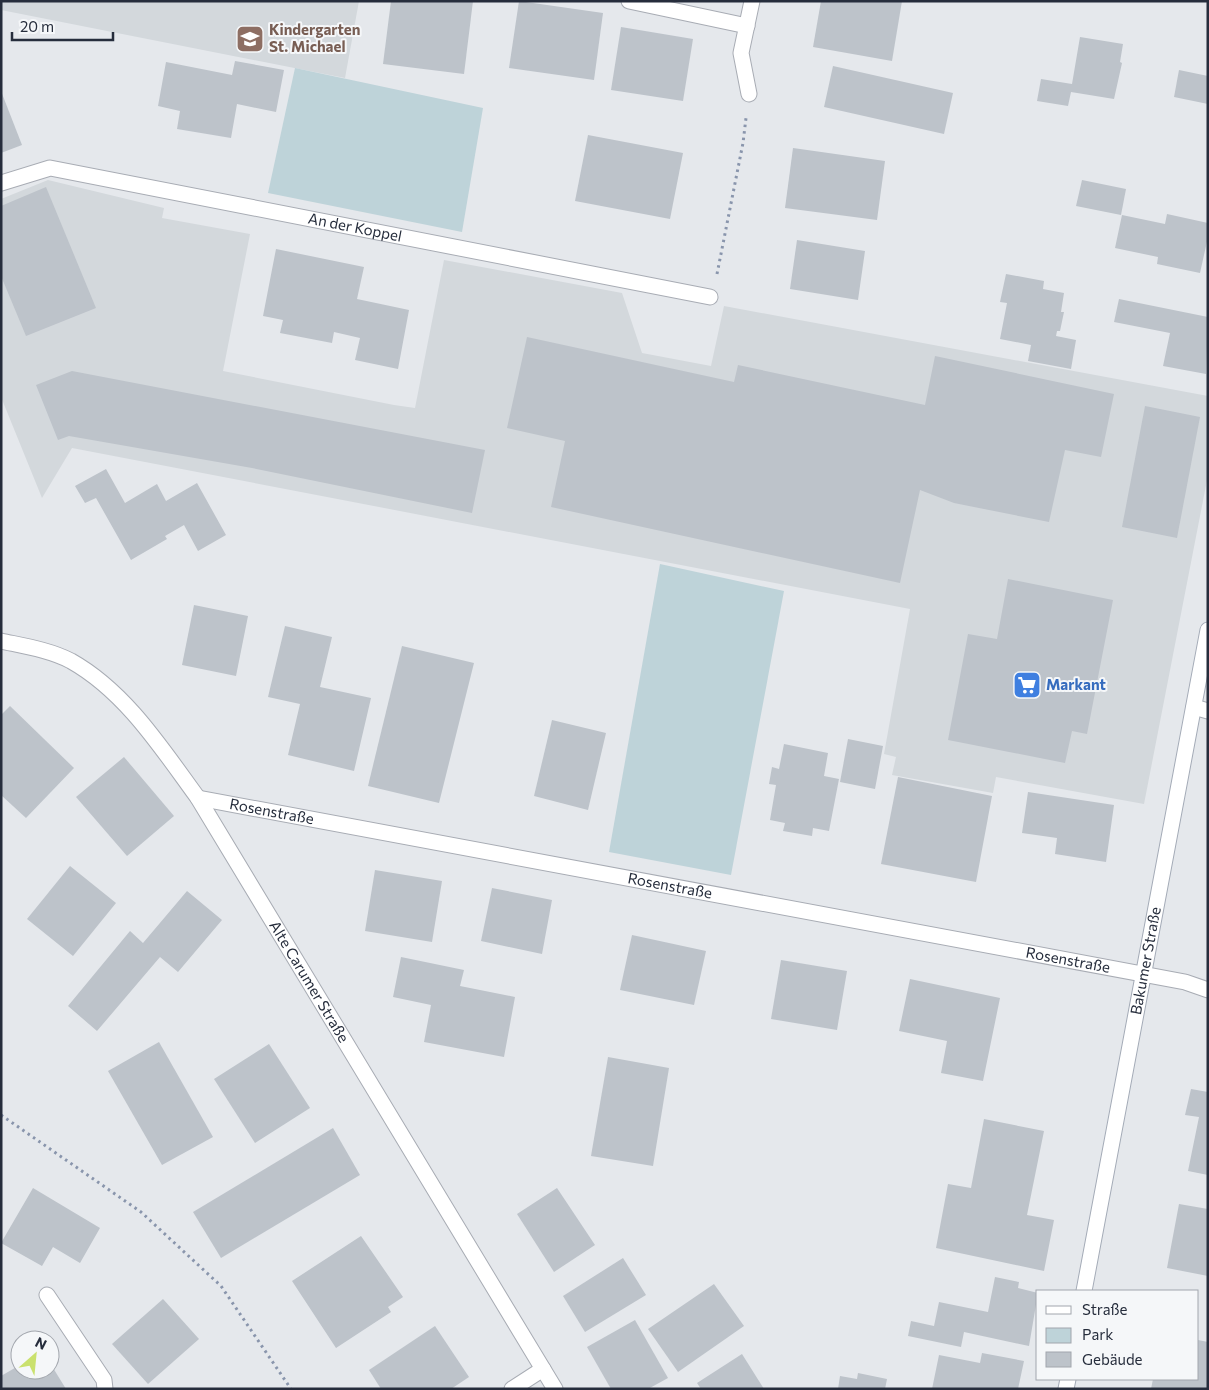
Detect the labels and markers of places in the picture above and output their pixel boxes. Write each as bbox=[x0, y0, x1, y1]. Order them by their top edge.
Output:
place label: Kindergarten St. Michael bbox=[269, 20, 360, 55]
school or university icon: Kindergarten St. Michael bbox=[235, 24, 265, 54]
supermarket icon: Markant bbox=[1012, 670, 1042, 700]
place label: Markant bbox=[1046, 675, 1106, 693]

